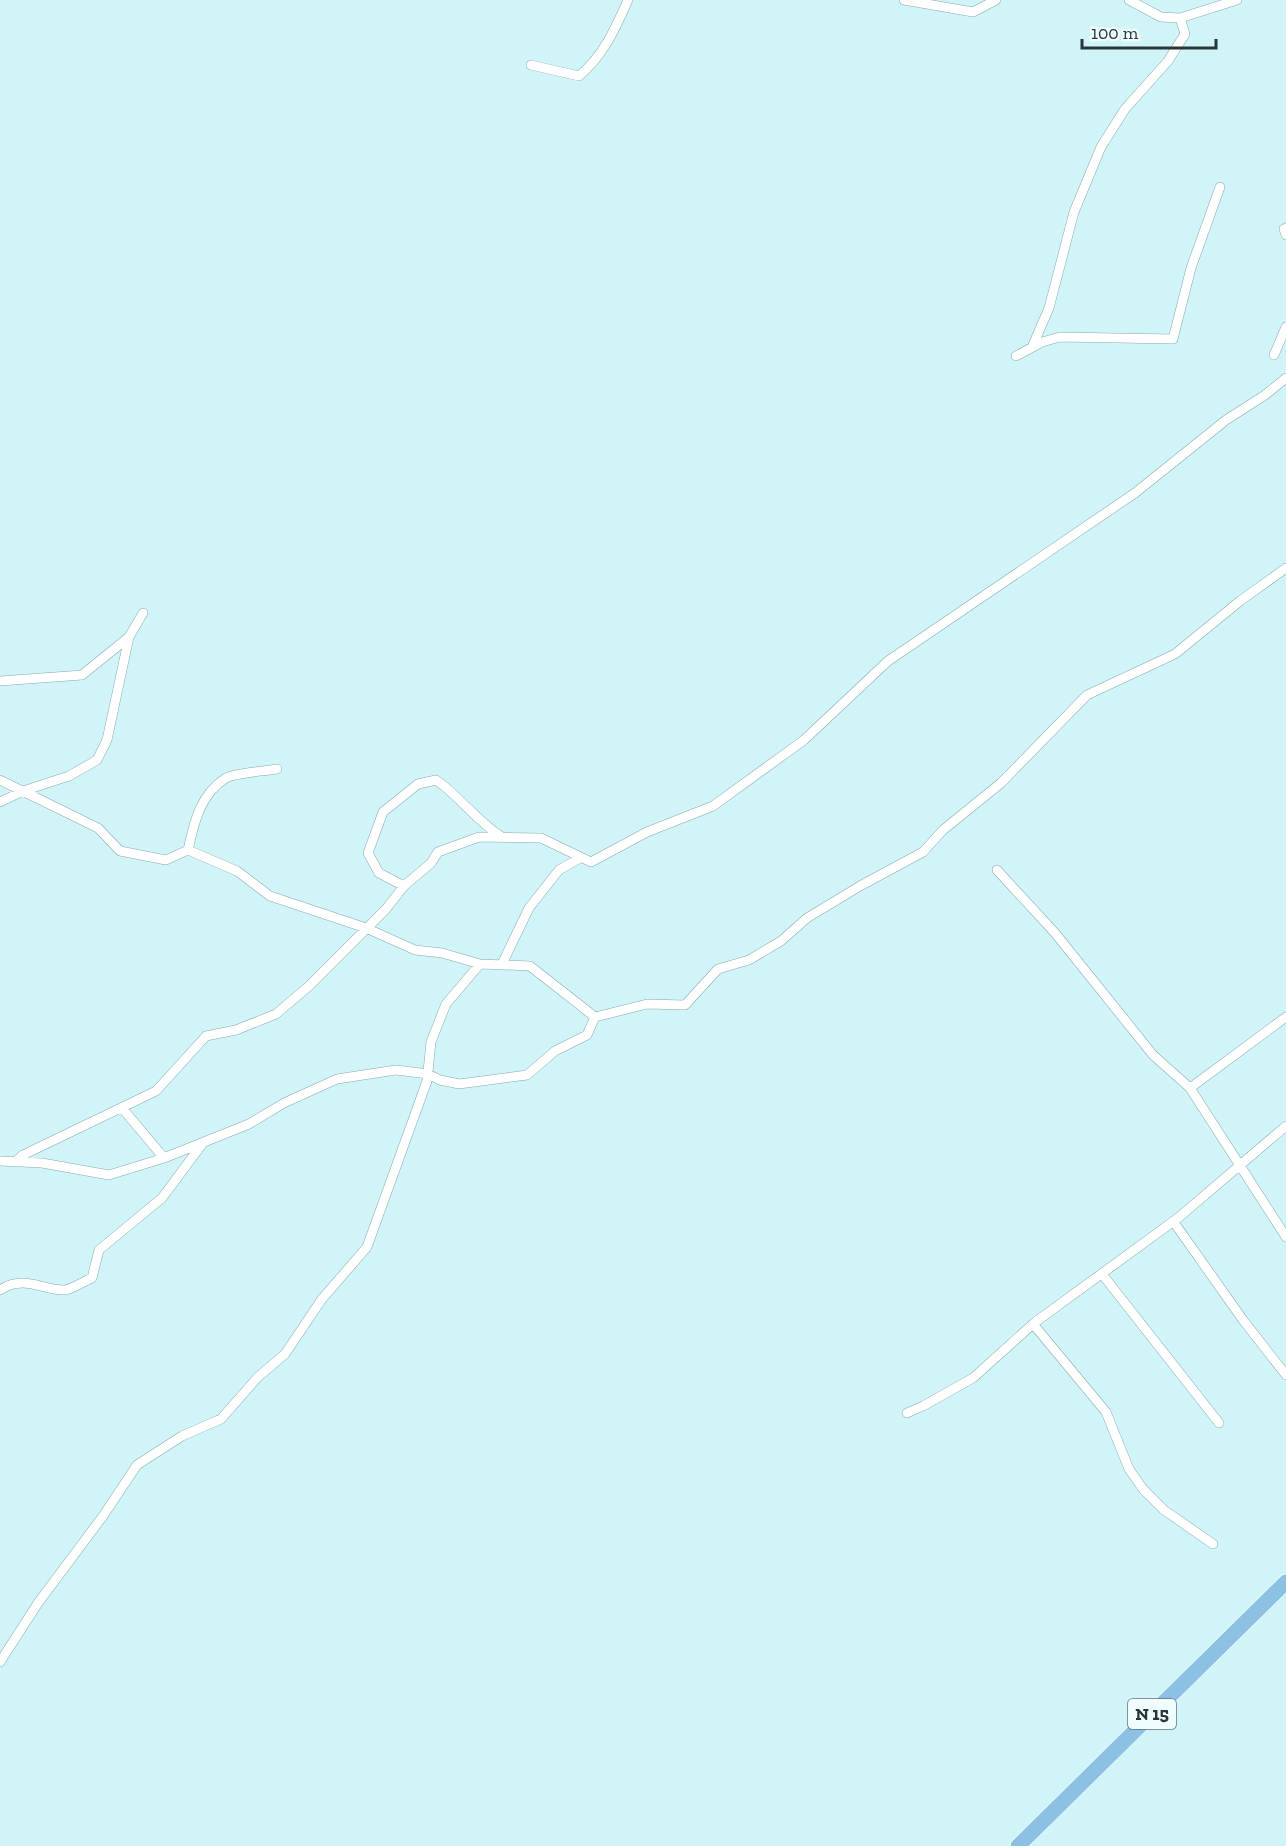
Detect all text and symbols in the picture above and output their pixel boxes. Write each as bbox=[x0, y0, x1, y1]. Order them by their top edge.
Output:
scale bar bbox=[1082, 12, 1216, 50]
text: 100 m bbox=[1091, 22, 1139, 44]
road number: N 15 bbox=[1128, 1699, 1176, 1729]

